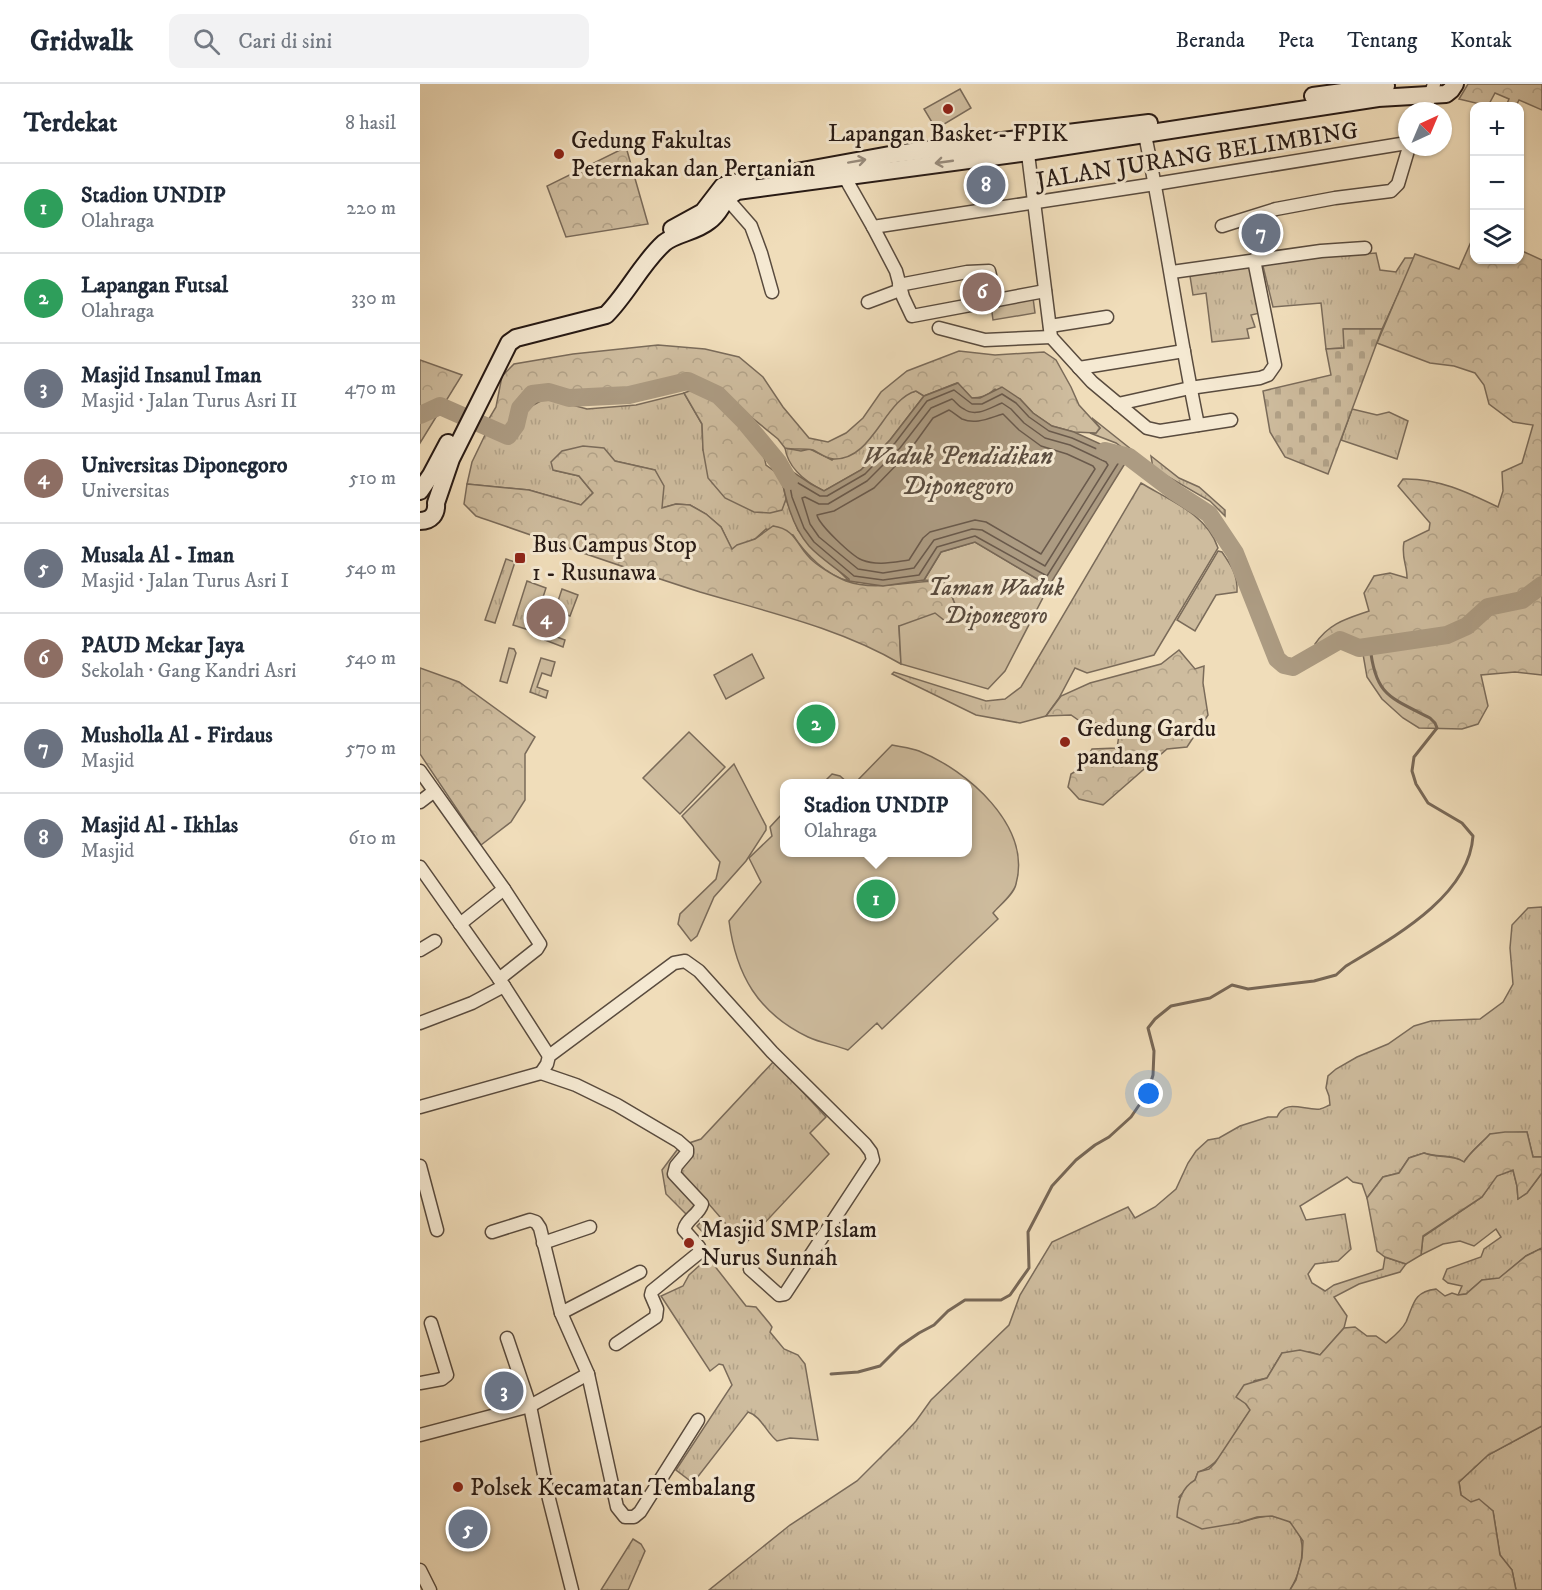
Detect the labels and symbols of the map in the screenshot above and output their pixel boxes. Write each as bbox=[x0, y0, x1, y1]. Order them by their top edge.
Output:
marker: Lapangan Basket - FPIK bbox=[941, 102, 955, 116]
north arrow bbox=[1398, 102, 1452, 156]
street label: JALAN JURANG BELIMBING bbox=[1032, 116, 1361, 197]
place label: Lapangan Basket - FPIK bbox=[828, 119, 1068, 149]
place label: Gedung Fakultas Peternakan dan Pertanian bbox=[571, 126, 816, 184]
marker: Gedung Fakultas Peternakan dan Pertanian bbox=[552, 147, 566, 161]
one-way arrow bbox=[847, 155, 867, 166]
one-way arrow bbox=[935, 157, 955, 168]
pin: 8 bbox=[966, 162, 1006, 208]
pin: 7 bbox=[1242, 210, 1280, 256]
pin: 6 bbox=[962, 270, 1002, 314]
water label: Waduk Pendidikan Diponegoro bbox=[863, 440, 1053, 503]
place label: Bus Campus Stop 1 - Rusunawa bbox=[532, 530, 697, 588]
marker: Bus Campus Stop 1 - Rusunawa bbox=[513, 551, 527, 565]
park label: Taman Waduk Diponegoro bbox=[928, 573, 1064, 631]
pin: 4 bbox=[526, 596, 566, 640]
pin: 2 bbox=[796, 702, 836, 746]
place label: Gedung Gardu pandang bbox=[1076, 714, 1216, 772]
marker: Gedung Gardu pandang bbox=[1058, 735, 1072, 749]
pin: 1 bbox=[856, 876, 896, 922]
your location bbox=[1134, 1079, 1163, 1108]
place label: Masjid SMP Islam Nurus Sunnah bbox=[701, 1215, 877, 1273]
marker: Masjid SMP Islam Nurus Sunnah bbox=[682, 1236, 696, 1250]
pin: 3 bbox=[484, 1368, 524, 1414]
place label: Polsek Kecamatan Tembalang bbox=[470, 1473, 755, 1503]
marker: Polsek Kecamatan Tembalang bbox=[451, 1480, 465, 1494]
pin: 5 bbox=[448, 1506, 488, 1552]

